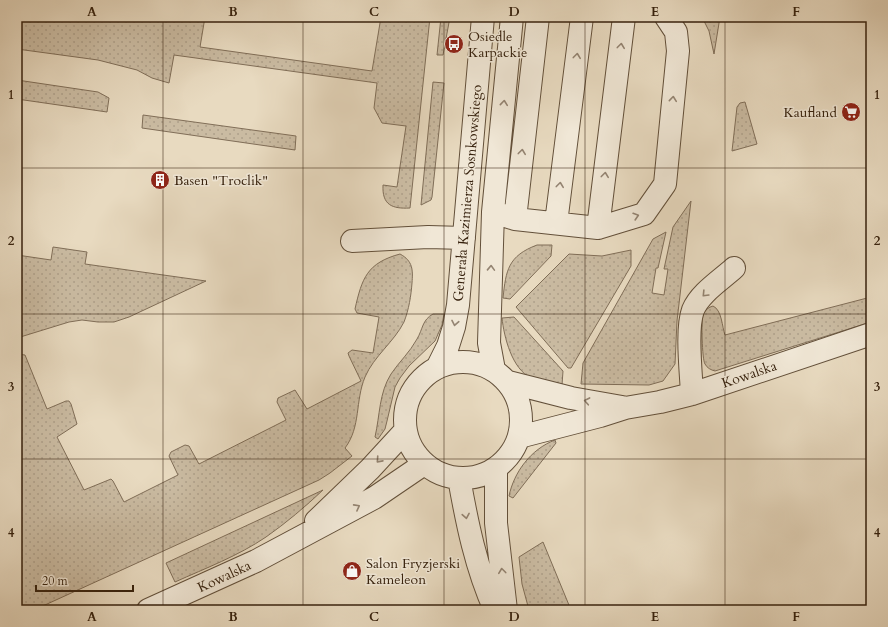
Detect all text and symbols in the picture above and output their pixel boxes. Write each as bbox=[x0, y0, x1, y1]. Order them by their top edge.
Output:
text: A bbox=[87, 3, 97, 21]
text: B bbox=[228, 3, 238, 21]
text: C bbox=[369, 3, 379, 21]
text: D bbox=[508, 3, 520, 21]
text: E bbox=[651, 3, 659, 21]
text: F bbox=[792, 3, 800, 21]
place label: Osiedle Karpackie bbox=[468, 27, 527, 62]
bus stop icon: Osiedle Karpackie bbox=[443, 33, 465, 55]
one-way arrow bbox=[616, 43, 625, 49]
one-way arrow bbox=[572, 53, 581, 59]
street label: Generała Kazimierza Sosnkowskiego bbox=[449, 83, 486, 302]
text: 1 bbox=[8, 86, 14, 104]
text: 1 bbox=[874, 86, 880, 104]
one-way arrow bbox=[669, 96, 678, 102]
one-way arrow bbox=[499, 100, 508, 106]
supermarket icon: Kaufland bbox=[840, 101, 862, 123]
place label: Kaufland bbox=[783, 103, 838, 122]
one-way arrow bbox=[518, 149, 527, 155]
building icon: Basen "Troclik" bbox=[149, 169, 171, 191]
place label: Basen "Troclik" bbox=[174, 171, 268, 190]
one-way arrow bbox=[600, 172, 609, 178]
one-way arrow bbox=[556, 181, 565, 188]
one-way arrow bbox=[632, 212, 639, 221]
text: 2 bbox=[8, 232, 15, 250]
text: 2 bbox=[874, 232, 881, 250]
one-way arrow bbox=[487, 265, 495, 271]
one-way arrow bbox=[703, 289, 710, 297]
one-way arrow bbox=[451, 320, 459, 326]
street label: Kowalska bbox=[719, 356, 779, 393]
text: 3 bbox=[8, 378, 15, 396]
text: 3 bbox=[874, 378, 881, 396]
one-way arrow bbox=[584, 397, 590, 406]
one-way arrow bbox=[376, 455, 383, 462]
one-way arrow bbox=[353, 504, 360, 512]
one-way arrow bbox=[461, 513, 469, 520]
text: 4 bbox=[8, 524, 15, 542]
text: 4 bbox=[874, 524, 881, 542]
place label: Salon Fryzjerski Kameleon bbox=[366, 554, 460, 589]
street label: Kowalska bbox=[194, 556, 254, 597]
shop icon: Salon Fryzjerski Kameleon bbox=[341, 560, 363, 582]
scale bar bbox=[36, 567, 133, 593]
one-way arrow bbox=[498, 568, 507, 574]
text: 20 m bbox=[42, 573, 69, 589]
text: A bbox=[87, 608, 97, 626]
text: B bbox=[228, 608, 238, 626]
text: C bbox=[369, 608, 379, 626]
text: D bbox=[508, 608, 520, 626]
text: E bbox=[651, 608, 659, 626]
text: F bbox=[792, 608, 800, 626]

